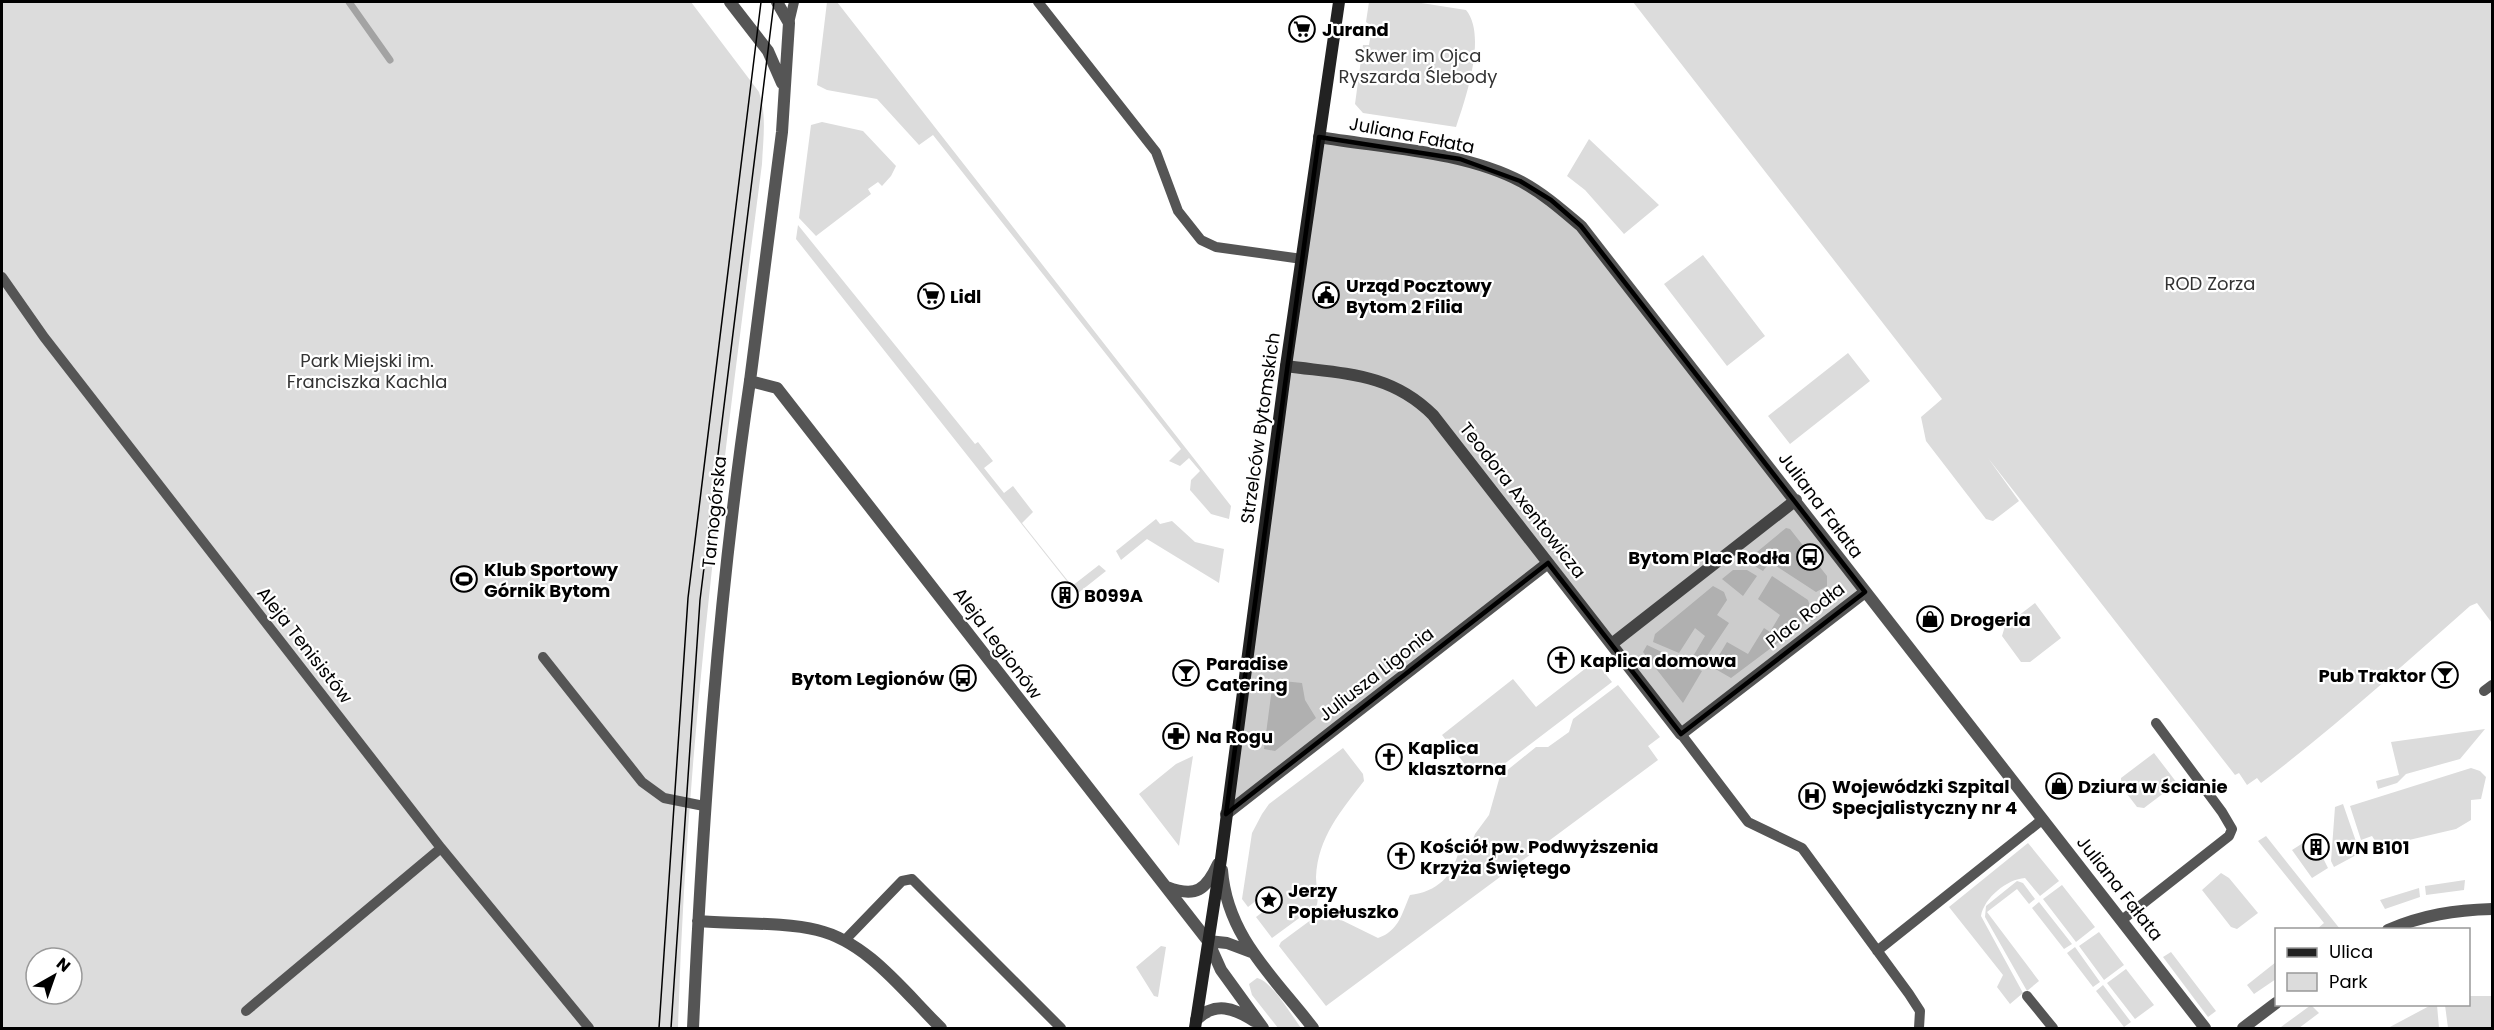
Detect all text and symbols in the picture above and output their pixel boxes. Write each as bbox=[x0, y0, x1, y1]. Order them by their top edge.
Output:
supermarket icon: Jurand bbox=[1287, 14, 1317, 44]
place label: Jurand bbox=[1322, 17, 1389, 42]
park label: Skwer im Ojca Ryszarda Ślebody bbox=[1339, 43, 1497, 89]
street label: Juliana Fałata bbox=[1347, 111, 1477, 159]
park label: ROD Zorza bbox=[2165, 271, 2255, 296]
place label: Urząd Pocztowy Bytom 2 Filia bbox=[1346, 273, 1492, 319]
public building icon: Urząd Pocztowy Bytom 2 Filia bbox=[1311, 280, 1341, 310]
supermarket icon: Lidl bbox=[916, 281, 946, 311]
place label: Lidl bbox=[950, 284, 981, 309]
street label: Strzelców Bytomskich bbox=[1234, 331, 1286, 525]
park label: Park Miejski im. Franciszka Kachla bbox=[287, 348, 447, 394]
street label: Teodora Axentowicza bbox=[1454, 417, 1592, 583]
street label: Juliana Fałata bbox=[1773, 447, 1869, 563]
street label: Tarnogórska bbox=[696, 455, 732, 569]
bus stop icon: Bytom Plac Rodła bbox=[1795, 542, 1825, 572]
place label: Bytom Plac Rodła bbox=[1628, 545, 1790, 570]
place label: Klub Sportowy Górnik Bytom bbox=[484, 557, 619, 603]
sports icon: Klub Sportowy Górnik Bytom bbox=[449, 564, 479, 594]
street label: Plac Rodła bbox=[1760, 576, 1850, 654]
building icon: B099A bbox=[1050, 580, 1080, 610]
street label: Aleja Tenisistów bbox=[251, 581, 359, 709]
street label: Aleja Legionów bbox=[948, 582, 1048, 704]
place label: B099A bbox=[1084, 583, 1143, 608]
shop icon: Drogeria bbox=[1915, 604, 1945, 634]
place label: Drogeria bbox=[1950, 607, 2031, 632]
street label: Juliusza Ligonia bbox=[1313, 621, 1439, 727]
church icon: Kaplica domowa bbox=[1546, 645, 1576, 675]
place label: Kaplica domowa bbox=[1580, 648, 1737, 673]
place label: Paradise Catering bbox=[1206, 651, 1288, 697]
bar icon: Paradise Catering bbox=[1171, 658, 1201, 688]
bar icon: Pub Traktor bbox=[2430, 660, 2460, 690]
bus stop icon: Bytom Legionów bbox=[948, 663, 978, 693]
place label: Pub Traktor bbox=[2318, 663, 2426, 688]
place label: Bytom Legionów bbox=[791, 666, 944, 691]
pharmacy icon: Na Rogu bbox=[1161, 721, 1191, 751]
place label: Na Rogu bbox=[1196, 724, 1273, 749]
place label: Kaplica klasztorna bbox=[1408, 735, 1506, 781]
church icon: Kaplica klasztorna bbox=[1374, 742, 1404, 772]
shop icon: Dziura w ścianie bbox=[2044, 771, 2074, 801]
place label: Wojewódzki Szpital Specjalistyczny nr 4 bbox=[1832, 774, 2017, 820]
place label: Dziura w ścianie bbox=[2078, 774, 2228, 799]
hospital icon: Wojewódzki Szpital Specjalistyczny nr 4 bbox=[1797, 781, 1827, 811]
street label: Juliana Fałata bbox=[2071, 830, 2169, 946]
building icon: WN B101 bbox=[2301, 832, 2331, 862]
place label: Kościół pw. Podwyższenia Krzyża Świętego bbox=[1420, 834, 1659, 880]
place label: WN B101 bbox=[2336, 835, 2409, 860]
church icon: Kościół pw. Podwyższenia Krzyża Świętego bbox=[1386, 841, 1416, 871]
place label: Jerzy Popiełuszko bbox=[1288, 878, 1399, 924]
place icon: Jerzy Popiełuszko bbox=[1254, 885, 1284, 915]
legend bbox=[2275, 928, 2470, 1006]
text: Ulica bbox=[2329, 939, 2373, 964]
north arrow bbox=[24, 946, 84, 1006]
text: N bbox=[51, 952, 75, 978]
text: Park bbox=[2329, 969, 2368, 994]

